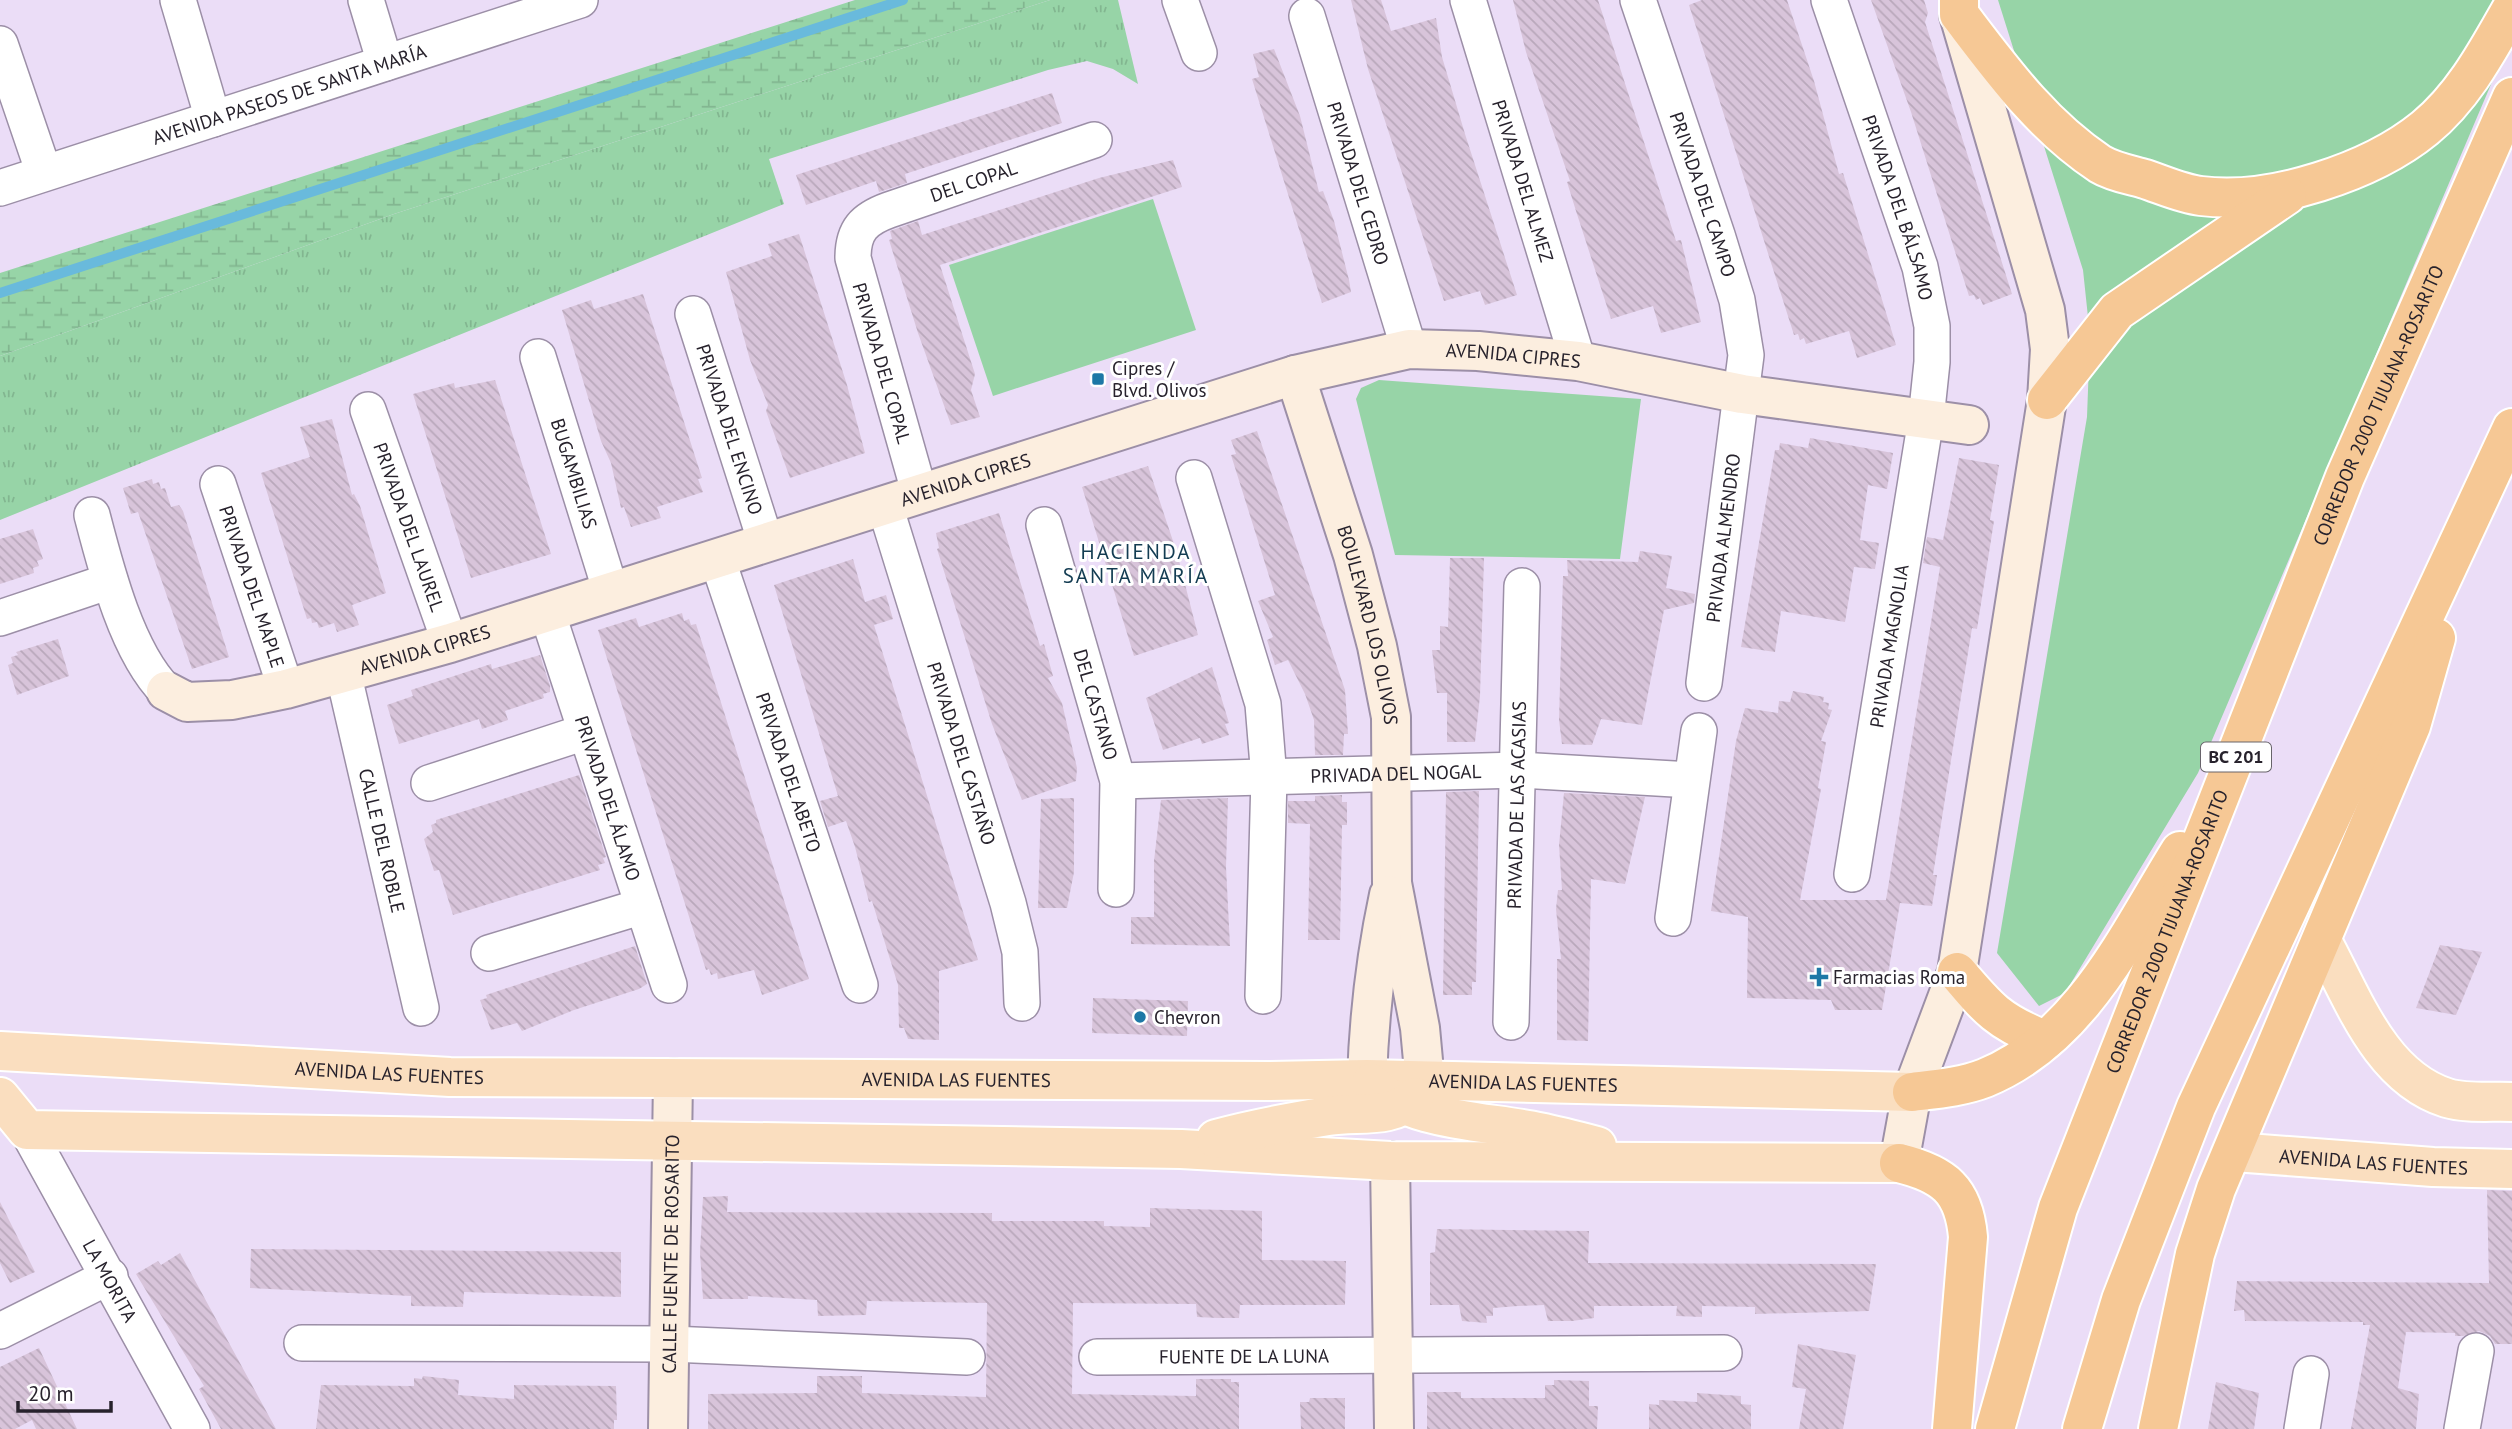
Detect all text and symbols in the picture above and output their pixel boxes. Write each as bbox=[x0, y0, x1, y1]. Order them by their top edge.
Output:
street label: AVENIDA PASEOS DE SANTA MARÍA bbox=[149, 39, 429, 150]
street label: PRIVADA DEL ALMEZ bbox=[1487, 97, 1559, 265]
street label: PRIVADA DEL CEDRO bbox=[1322, 99, 1395, 268]
street label: PRIVADA DEL CAMPO bbox=[1664, 109, 1741, 280]
street label: PRIVADA DEL BÁLSAMO bbox=[1857, 112, 1939, 303]
street label: DEL COPAL bbox=[927, 155, 1020, 207]
street label: CORREDOR 2000 TIJUANA-ROSARITO bbox=[2307, 261, 2449, 549]
street label: PRIVADA DEL COPAL bbox=[848, 280, 917, 446]
street label: AVENIDA CIPRES bbox=[1445, 338, 1582, 373]
street label: PRIVADA DEL ENCINO bbox=[691, 341, 768, 518]
place label: Cipres / Blvd. Olivos bbox=[1112, 356, 1206, 402]
marker: Cipres / Blvd. Olivos bbox=[1090, 371, 1106, 387]
street label: BUGAMBILIAS bbox=[546, 415, 603, 532]
street label: PRIVADA DEL LAUREL bbox=[368, 439, 450, 615]
street label: AVENIDA CIPRES bbox=[897, 448, 1034, 511]
street label: PRIVADA ALMENDRO bbox=[1701, 452, 1745, 624]
street label: PRIVADA DEL MAPLE bbox=[214, 502, 290, 671]
street label: BOULEVARD LOS OLIVOS bbox=[1332, 522, 1403, 725]
district label: HACIENDA SANTA MARÍA bbox=[1063, 538, 1209, 589]
street label: PRIVADA MAGNOLIA bbox=[1864, 562, 1914, 730]
street label: AVENIDA CIPRES bbox=[356, 619, 493, 680]
street label: DEL CASTANO bbox=[1069, 646, 1123, 763]
street label: PRIVADA DEL CASTAÑO bbox=[922, 659, 1001, 848]
street label: PRIVADA DEL ABETO bbox=[751, 689, 827, 855]
street label: PRIVADA DE LAS ACASIAS bbox=[1502, 701, 1531, 909]
street label: PRIVADA DEL ÁLAMO bbox=[570, 713, 646, 884]
road number: BC 201 bbox=[2201, 742, 2271, 772]
street label: PRIVADA DEL NOGAL bbox=[1310, 759, 1482, 788]
street label: CALLE DEL ROBLE bbox=[354, 766, 411, 915]
street label: CORREDOR 2000 TIJUANA-ROSARITO bbox=[2100, 786, 2233, 1077]
place label: Farmacias Roma bbox=[1833, 965, 1965, 989]
marker: Farmacias Roma bbox=[1811, 969, 1827, 985]
place label: Chevron bbox=[1154, 1005, 1221, 1029]
marker: Chevron bbox=[1132, 1009, 1148, 1025]
street label: AVENIDA LAS FUENTES bbox=[294, 1056, 484, 1089]
street label: AVENIDA LAS FUENTES bbox=[862, 1067, 1051, 1092]
street label: AVENIDA LAS FUENTES bbox=[1428, 1068, 1618, 1097]
street label: CALLE FUENTE DE ROSARITO bbox=[657, 1134, 684, 1374]
street label: AVENIDA LAS FUENTES bbox=[2278, 1143, 2468, 1180]
street label: LA MORITA bbox=[78, 1235, 143, 1326]
street label: FUENTE DE LA LUNA bbox=[1159, 1344, 1329, 1369]
scale bar bbox=[18, 1370, 110, 1414]
text: 20 m bbox=[28, 1380, 74, 1407]

